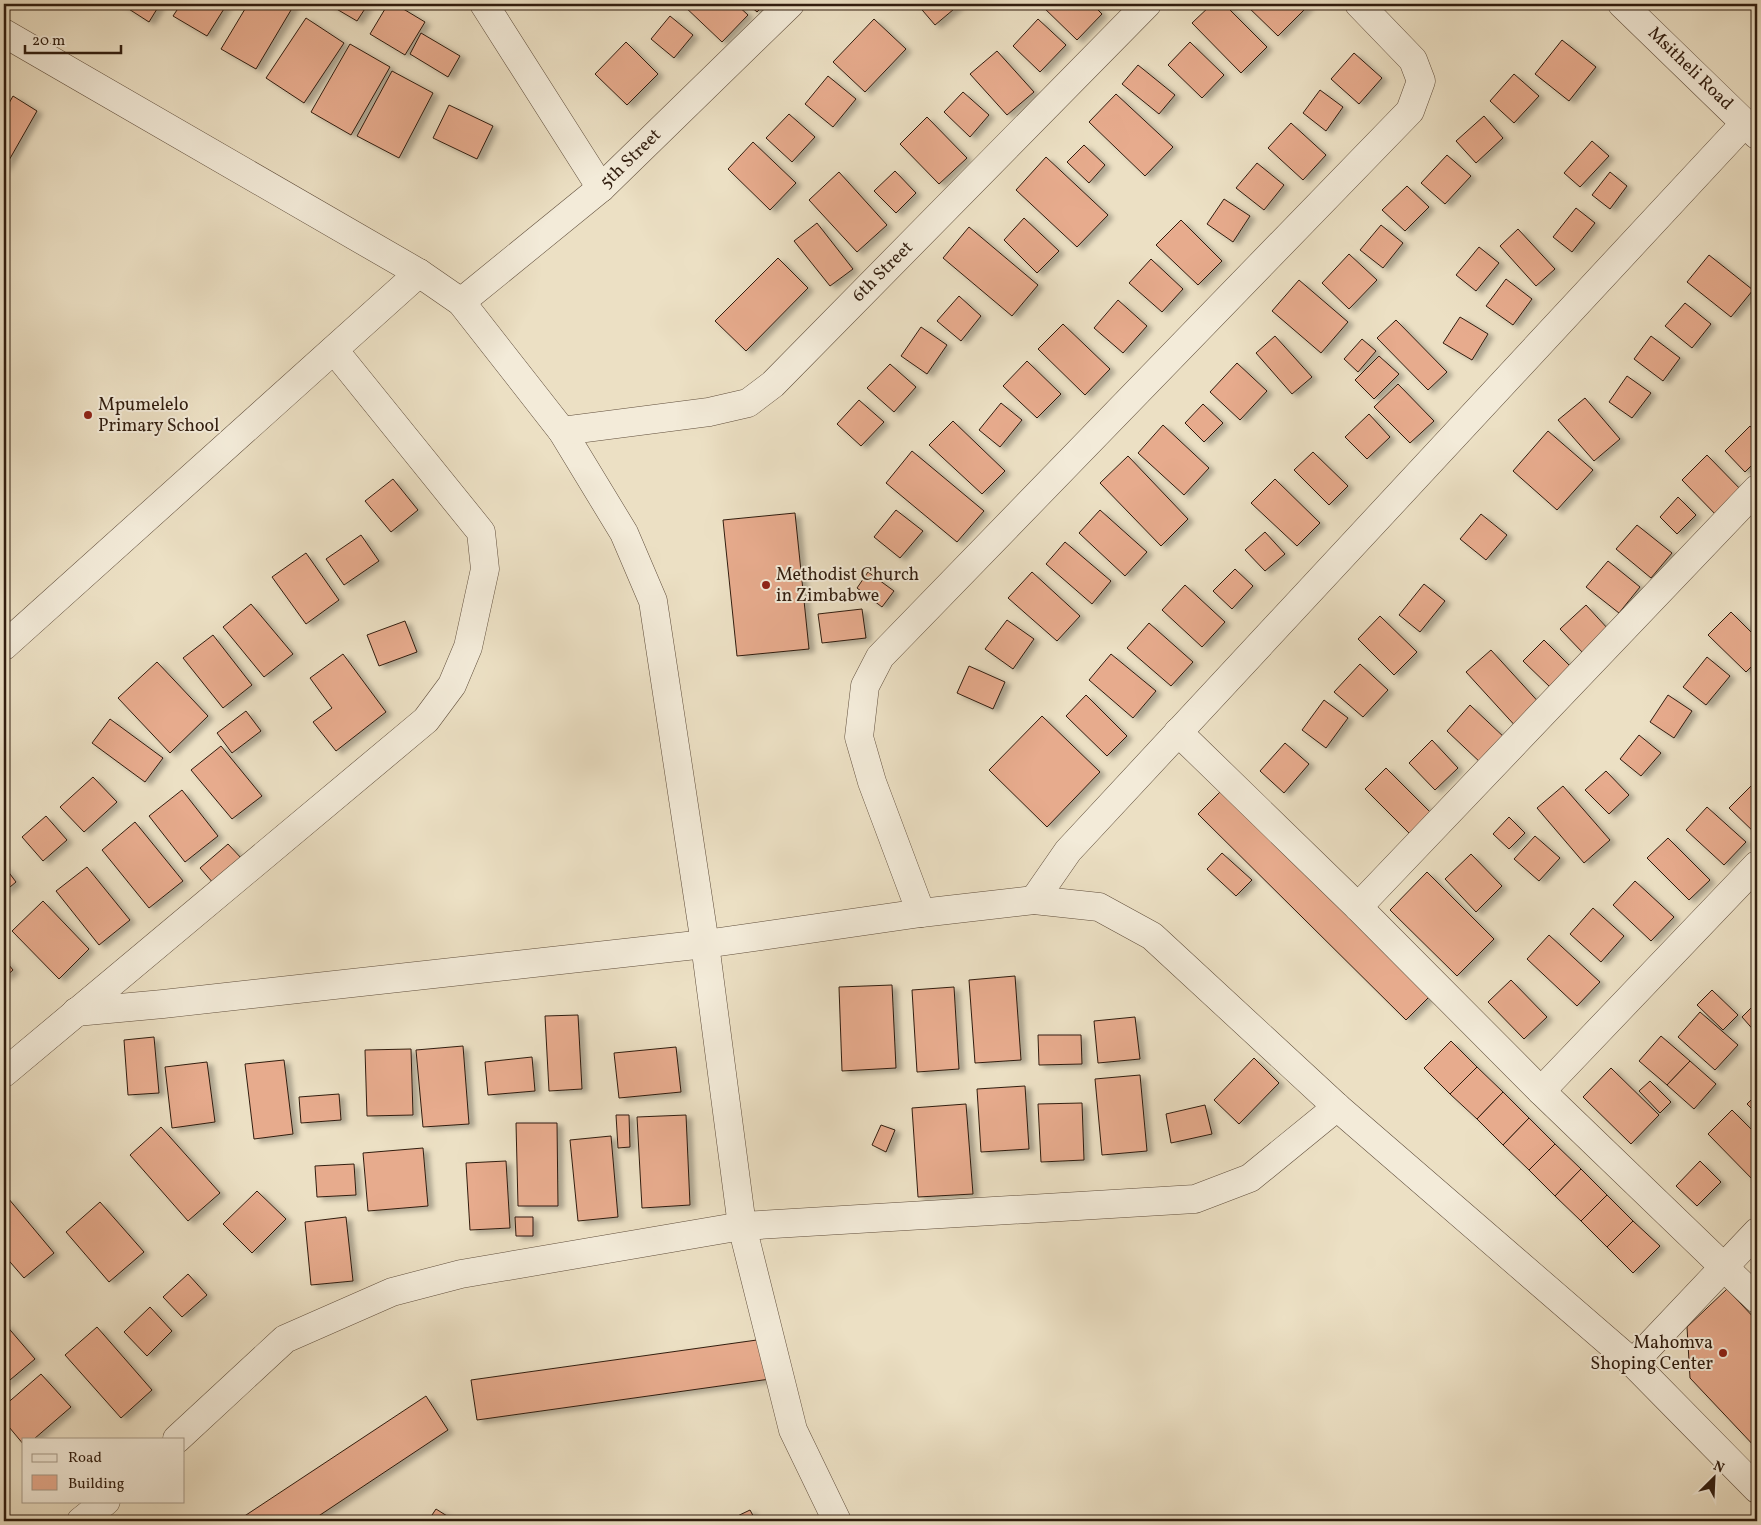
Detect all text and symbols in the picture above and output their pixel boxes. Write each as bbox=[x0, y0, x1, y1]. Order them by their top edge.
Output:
scale bar bbox=[25, 22, 121, 54]
street label: Msitheli Road bbox=[1642, 22, 1738, 116]
text: 20 m bbox=[32, 31, 65, 52]
street label: 5th Street bbox=[595, 123, 667, 195]
street label: 6th Street bbox=[847, 236, 919, 308]
place label: Mpumelelo Primary School bbox=[98, 393, 219, 439]
marker: Mpumelelo Primary School bbox=[82, 409, 94, 421]
place label: Methodist Church in Zimbabwe bbox=[776, 563, 920, 609]
marker: Methodist Church in Zimbabwe bbox=[760, 579, 772, 591]
place label: Mahomva Shoping Center bbox=[1590, 1331, 1713, 1377]
marker: Mahomva Shoping Center bbox=[1717, 1347, 1729, 1359]
legend bbox=[22, 1438, 185, 1502]
text: Road bbox=[68, 1448, 102, 1469]
north arrow bbox=[1688, 1452, 1738, 1502]
text: N bbox=[1710, 1457, 1727, 1478]
text: Building bbox=[68, 1474, 125, 1495]

